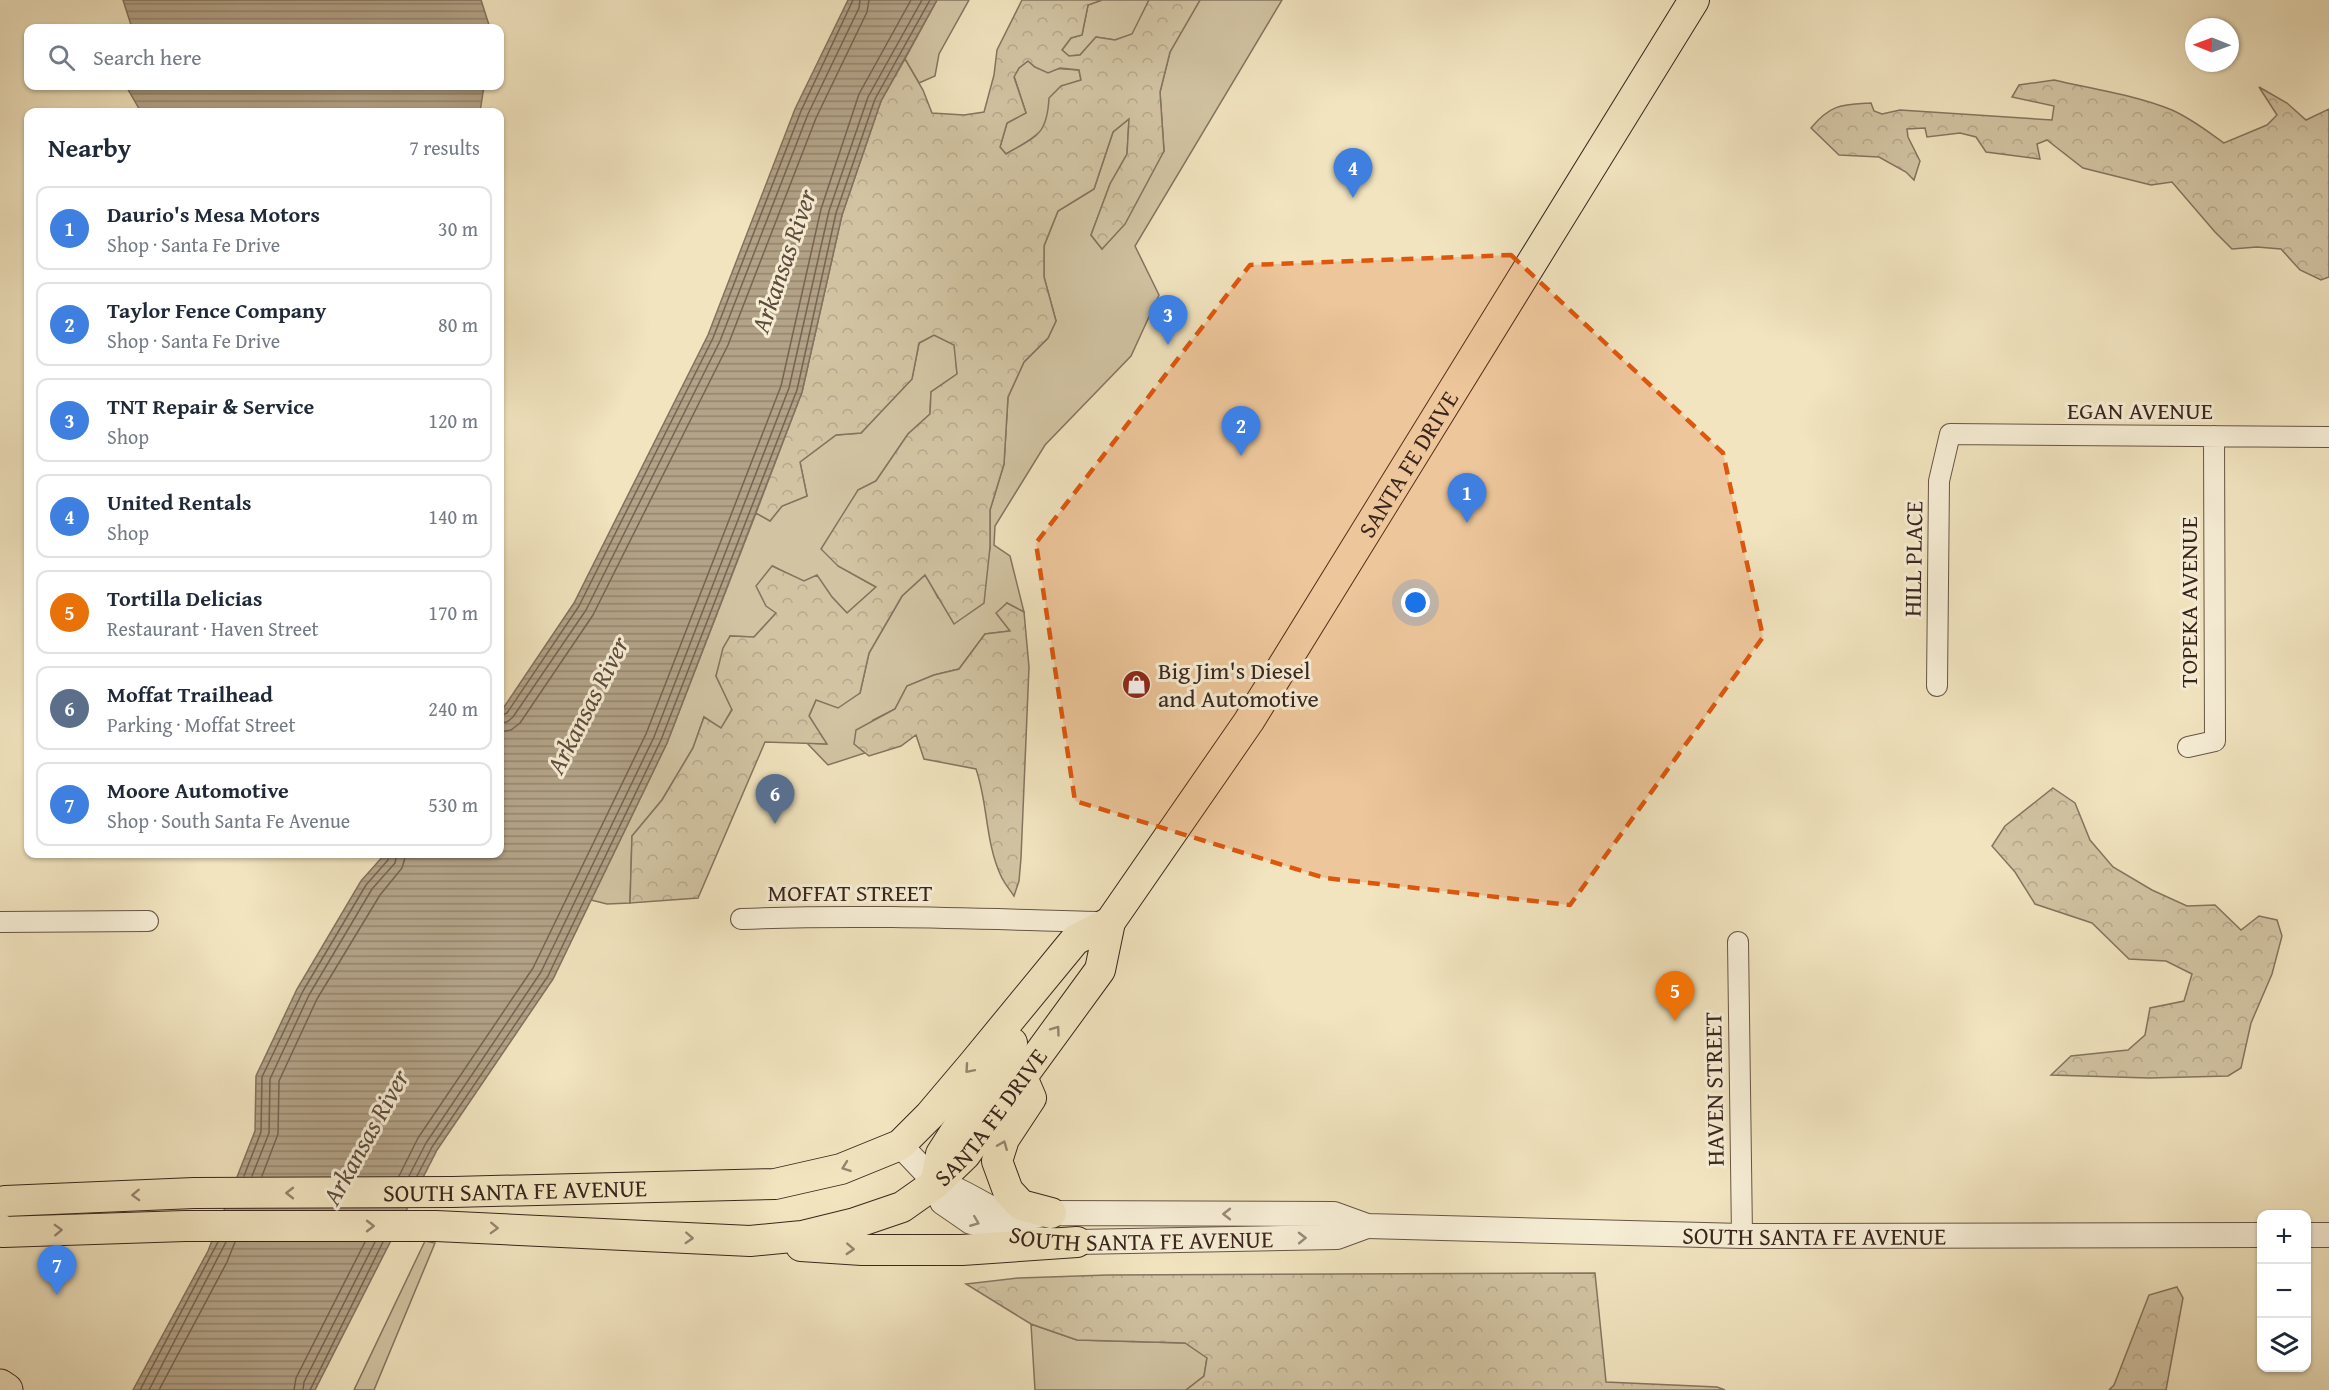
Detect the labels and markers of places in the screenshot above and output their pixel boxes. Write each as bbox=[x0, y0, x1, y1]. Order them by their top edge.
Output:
pin: 4 bbox=[1334, 148, 1372, 198]
pin: 3 bbox=[1148, 296, 1188, 345]
pin: 2 bbox=[1222, 406, 1260, 456]
pin: 1 bbox=[1448, 474, 1486, 523]
place label: Big Jim's Diesel and Automotive bbox=[1158, 653, 1319, 716]
shop icon: Big Jim's Diesel and Automotive bbox=[1121, 668, 1153, 700]
pin: 6 bbox=[756, 774, 794, 824]
pin: 5 bbox=[1656, 972, 1694, 1021]
pin: 7 bbox=[38, 1246, 76, 1295]

